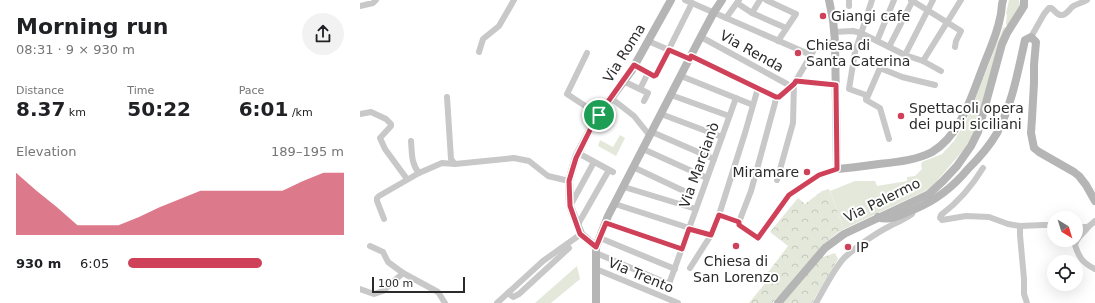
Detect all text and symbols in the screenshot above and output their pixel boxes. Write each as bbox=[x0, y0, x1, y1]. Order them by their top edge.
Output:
place label: Giangi cafe bbox=[831, 8, 910, 24]
marker: Giangi cafe bbox=[818, 11, 828, 21]
button: share bbox=[302, 13, 344, 55]
text: Morning run bbox=[16, 14, 168, 39]
street label: Via Roma bbox=[600, 21, 648, 85]
street label: Via Renda bbox=[717, 27, 787, 75]
place label: Chiesa di Santa Caterina bbox=[806, 37, 910, 69]
text: 08:31 · 9 × 930 m bbox=[16, 42, 135, 57]
marker: Chiesa di Santa Caterina bbox=[793, 48, 803, 58]
text: Distance bbox=[16, 84, 64, 97]
text: Time bbox=[127, 84, 154, 97]
text: Pace bbox=[239, 84, 264, 97]
text: 8.37 bbox=[16, 97, 65, 121]
text: 50:22 bbox=[127, 97, 191, 121]
text: 6:01 bbox=[239, 97, 288, 121]
pin bbox=[582, 98, 616, 132]
place label: Spettacoli opera dei pupi siciliani bbox=[909, 100, 1024, 132]
icon: arrive bbox=[588, 104, 610, 126]
text: km bbox=[65, 106, 86, 119]
text: /km bbox=[288, 106, 313, 119]
marker: Spettacoli opera dei pupi siciliani bbox=[896, 111, 906, 121]
street label: Via Marcianò bbox=[676, 120, 722, 210]
text: Elevation bbox=[16, 144, 76, 159]
text: 189–195 m bbox=[271, 144, 344, 159]
place label: Miramare bbox=[732, 164, 799, 180]
marker: Miramare bbox=[802, 167, 812, 177]
street label: Via Palermo bbox=[841, 175, 923, 225]
north arrow bbox=[1047, 211, 1083, 247]
map controls bbox=[1047, 211, 1083, 291]
place label: IP bbox=[856, 239, 869, 255]
marker: Chiesa di San Lorenzo bbox=[731, 241, 741, 251]
marker: IP bbox=[843, 242, 853, 252]
place label: Chiesa di San Lorenzo bbox=[693, 253, 779, 285]
street label: Via Trento bbox=[606, 254, 676, 296]
button: locate bbox=[1047, 255, 1083, 291]
text: 930 m bbox=[16, 256, 61, 271]
text: 6:05 bbox=[80, 256, 109, 271]
scale bar bbox=[372, 275, 465, 294]
text: 100 m bbox=[378, 277, 413, 290]

